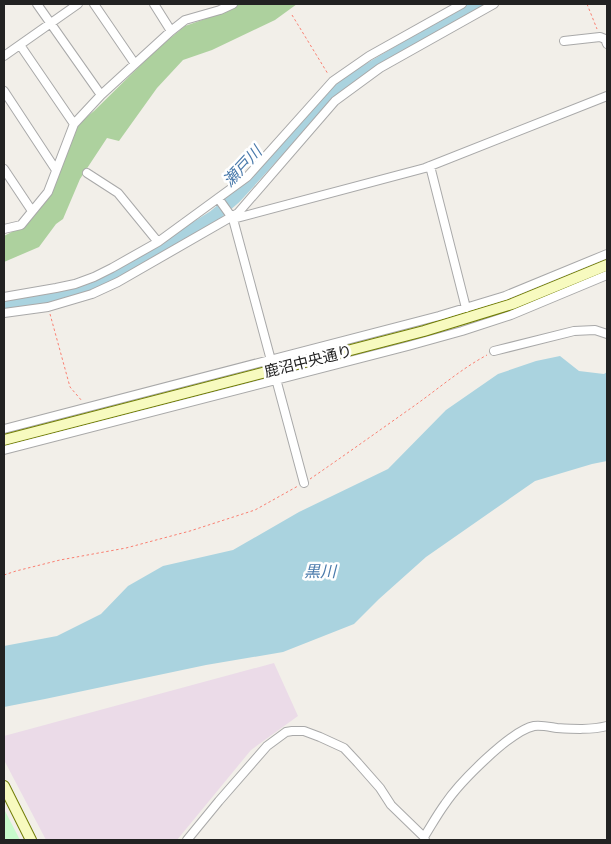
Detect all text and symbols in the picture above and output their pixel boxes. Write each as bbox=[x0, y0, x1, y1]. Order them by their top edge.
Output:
water label: 瀬戸川 bbox=[218, 140, 267, 190]
street label: 鹿沼中央通り bbox=[262, 341, 354, 381]
water label: 黒川 bbox=[304, 561, 338, 581]

